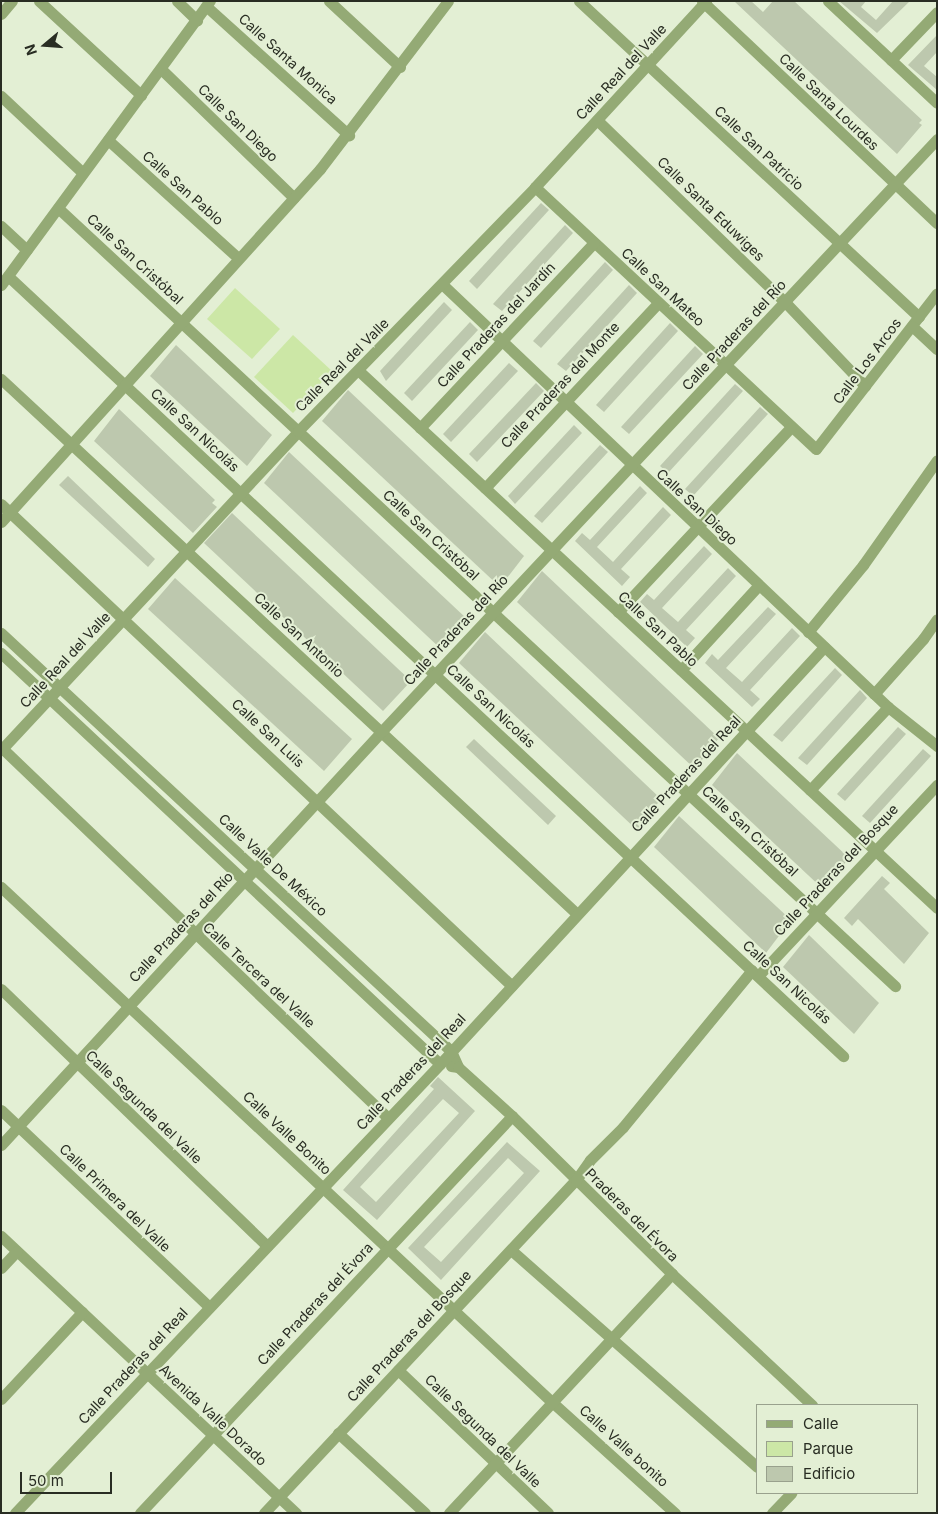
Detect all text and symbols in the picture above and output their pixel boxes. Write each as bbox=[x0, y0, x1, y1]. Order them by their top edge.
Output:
street label: Calle Santa Monica bbox=[235, 10, 341, 108]
north arrow bbox=[20, 20, 70, 70]
street label: Calle Real del Valle bbox=[572, 21, 670, 123]
text: N bbox=[21, 42, 40, 57]
street label: Calle Santa Lourdes bbox=[776, 50, 882, 154]
street label: Calle San Diego bbox=[195, 81, 281, 165]
street label: Calle San Patricio bbox=[711, 102, 807, 194]
street label: Calle San Pablo bbox=[139, 147, 227, 229]
street label: Calle Santa Eduwiges bbox=[654, 153, 768, 265]
street label: Calle San Cristóbal bbox=[83, 210, 187, 308]
street label: Calle San Mateo bbox=[618, 244, 708, 330]
street label: Calle Praderas del Jardín bbox=[433, 259, 559, 391]
street label: Calle Praderas del Río bbox=[678, 276, 790, 394]
street label: Calle Real del Valle bbox=[292, 315, 392, 415]
street label: Calle Los Arcos bbox=[829, 315, 905, 407]
street label: Calle Praderas del Monte bbox=[497, 318, 623, 452]
street label: Calle San Nicolás bbox=[147, 385, 243, 475]
street label: Calle San Diego bbox=[653, 465, 741, 549]
street label: Calle San Cristóbal bbox=[379, 486, 483, 584]
street label: Calle Praderas del Río bbox=[400, 571, 512, 689]
street label: Calle San Pablo bbox=[615, 588, 701, 670]
street label: Calle San Antonio bbox=[251, 589, 347, 681]
street label: Calle Real del Valle bbox=[16, 609, 114, 711]
street label: Calle San Nicolás bbox=[443, 661, 539, 751]
street label: Calle San Luis bbox=[228, 695, 308, 771]
street label: Calle Praderas del Real bbox=[628, 712, 744, 836]
street label: Calle San Cristóbal bbox=[698, 782, 802, 880]
street label: Calle Praderas del Bosque bbox=[770, 801, 902, 939]
street label: Calle Valle De México bbox=[215, 810, 331, 920]
street label: Calle Praderas del Río bbox=[125, 868, 237, 986]
street label: Calle Tercera del Valle bbox=[199, 919, 319, 1031]
street label: Calle San Nicolás bbox=[739, 937, 835, 1027]
street label: Calle Praderas del Real bbox=[353, 1010, 469, 1134]
street label: Calle Segunda del Valle bbox=[82, 1047, 206, 1167]
street label: Calle Valle Bonito bbox=[239, 1088, 335, 1178]
street label: Calle Primera del Valle bbox=[56, 1141, 174, 1255]
street label: Praderas del Évora bbox=[582, 1165, 682, 1265]
street label: Calle Praderas del Évora bbox=[254, 1239, 376, 1369]
street label: Calle Praderas del Bosque bbox=[343, 1267, 475, 1405]
street label: Calle Praderas del Real bbox=[75, 1304, 191, 1428]
street label: Avenida Valle Dorado bbox=[156, 1361, 270, 1469]
street label: Calle Segunda del Valle bbox=[421, 1371, 545, 1491]
street label: Calle Valle bonito bbox=[576, 1402, 672, 1490]
legend bbox=[756, 1404, 918, 1494]
text: Calle bbox=[803, 1414, 838, 1433]
text: Parque bbox=[803, 1439, 853, 1458]
scale bar bbox=[22, 1462, 115, 1494]
text: Edificio bbox=[803, 1464, 855, 1483]
text: 50 m bbox=[28, 1471, 64, 1490]

